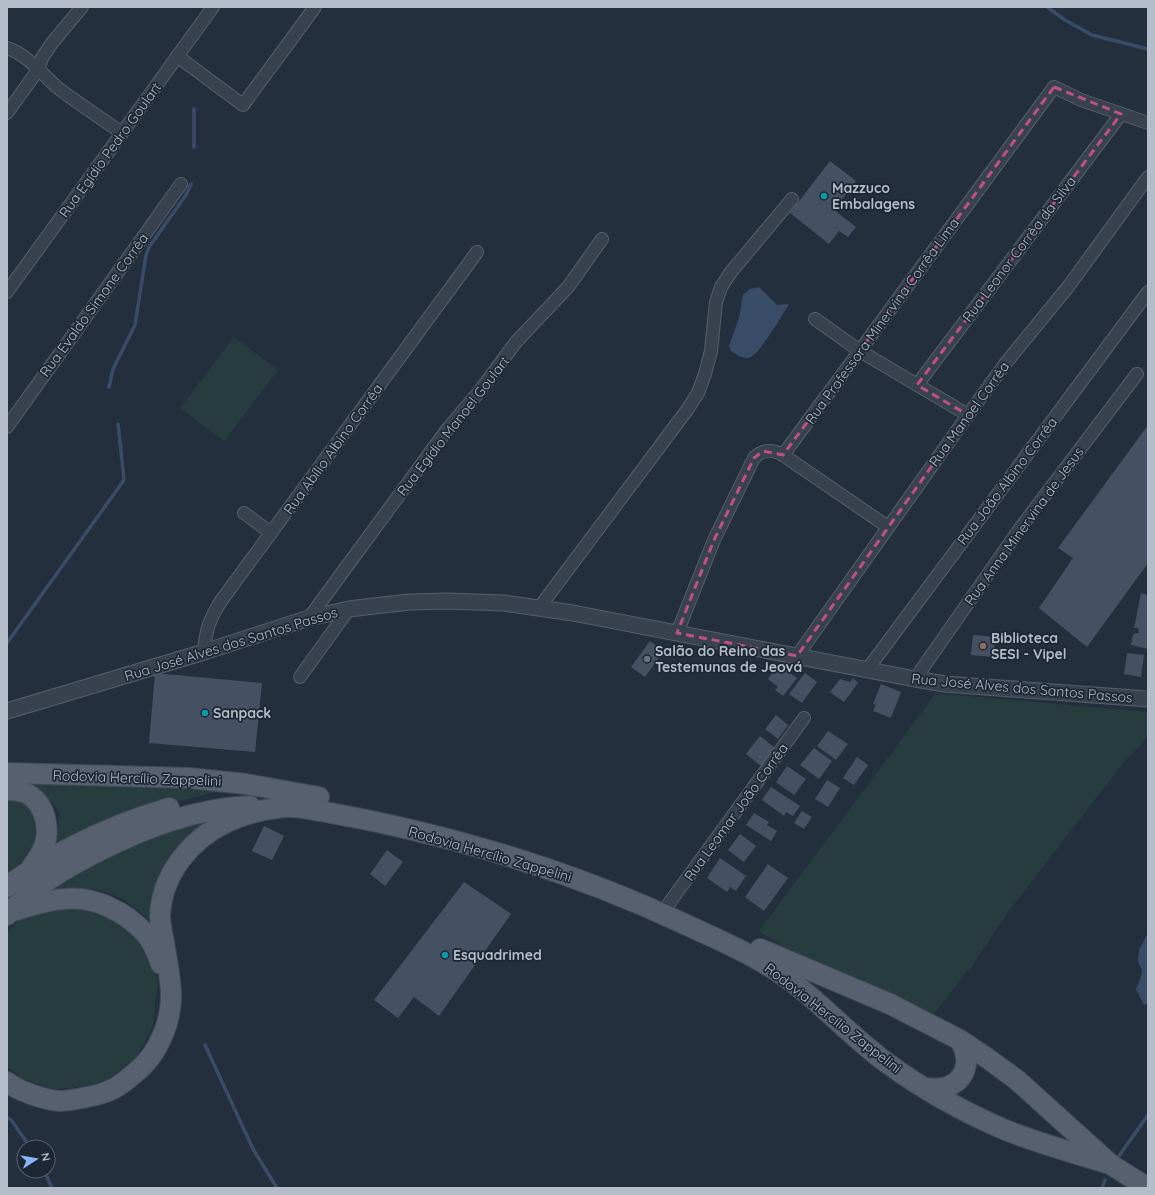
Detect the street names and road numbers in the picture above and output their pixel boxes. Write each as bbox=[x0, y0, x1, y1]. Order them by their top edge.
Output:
street label: Rua Egídio Pedro Goulart bbox=[55, 79, 165, 221]
street label: Rua Leonor Corrêa da Silva bbox=[958, 173, 1080, 325]
street label: Rua Professora Minervina Corrêa Lima bbox=[801, 214, 963, 428]
street label: Rua Evaldo Simone Corrêa bbox=[36, 230, 152, 380]
street label: Rua Egídio Manoel Goulart bbox=[393, 352, 513, 499]
street label: Rua Manoel Corrêa bbox=[925, 358, 1013, 470]
street label: Rua Abílio Albino Corrêa bbox=[280, 380, 386, 518]
street label: Rua João Albino Corrêa bbox=[953, 414, 1061, 548]
street label: Rua Anna Minervina de Jesus bbox=[960, 443, 1088, 609]
street label: Rua José Alves dos Santos Passos bbox=[122, 603, 340, 685]
street label: Rua José Alves dos Santos Passos bbox=[911, 669, 1133, 707]
street label: Rua Leomar João Corrêa bbox=[680, 740, 792, 884]
street label: Rodovia Hercílio Zappelini bbox=[52, 766, 222, 790]
street label: Rodovia Hercílio Zappelini bbox=[406, 822, 574, 886]
street label: Rodovia Hercílio Zappelini bbox=[761, 959, 905, 1077]

